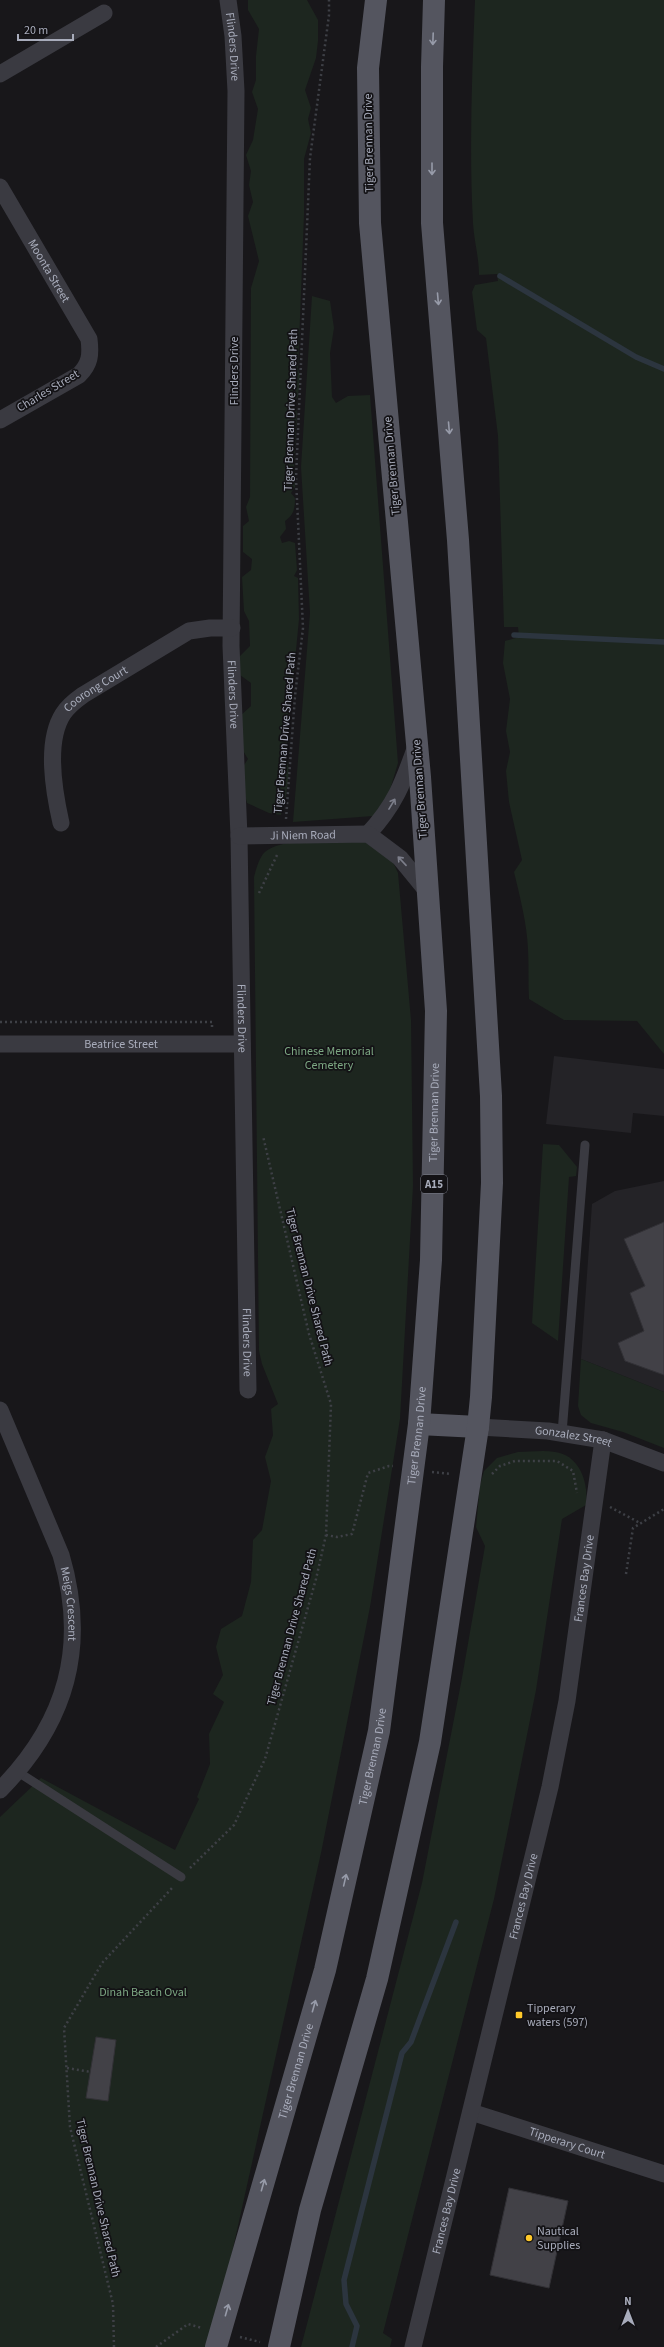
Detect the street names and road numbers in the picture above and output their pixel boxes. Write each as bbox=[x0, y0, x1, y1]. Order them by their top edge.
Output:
street label: Flinders Drive bbox=[221, 11, 244, 81]
street label: Tiger Brennan Drive bbox=[360, 93, 378, 193]
street label: Moonta Street bbox=[24, 236, 74, 306]
street label: Tiger Brennan Drive Shared Path bbox=[280, 329, 302, 491]
street label: Flinders Drive bbox=[226, 337, 243, 405]
street label: Charles Street bbox=[14, 366, 82, 416]
street label: Tiger Brennan Drive bbox=[379, 416, 405, 516]
street label: Tiger Brennan Drive Shared Path bbox=[269, 651, 301, 815]
street label: Flinders Drive bbox=[223, 660, 243, 729]
street label: Coorong Court bbox=[59, 662, 131, 716]
street label: Tiger Brennan Drive bbox=[408, 739, 432, 839]
street label: Ji Niem Road bbox=[270, 826, 336, 844]
street label: Flinders Drive bbox=[233, 984, 251, 1053]
street label: Beatrice Street bbox=[84, 1036, 158, 1053]
street label: Tiger Brennan Drive bbox=[424, 1063, 443, 1162]
road number: A15 bbox=[421, 1175, 447, 1193]
street label: Tiger Brennan Drive Shared Path bbox=[281, 1206, 337, 1368]
street label: Flinders Drive bbox=[238, 1308, 256, 1377]
street label: Tiger Brennan Drive bbox=[403, 1386, 430, 1486]
street label: Gonzalez Street bbox=[534, 1422, 615, 1451]
street label: Frances Bay Drive bbox=[569, 1534, 598, 1623]
street label: Tiger Brennan Drive Shared Path bbox=[263, 1546, 321, 1708]
street label: Meigs Crescent bbox=[56, 1565, 81, 1641]
street label: Tiger Brennan Drive bbox=[354, 1707, 390, 1807]
street label: Frances Bay Drive bbox=[505, 1851, 542, 1941]
street label: Tiger Brennan Drive bbox=[274, 2021, 318, 2121]
street label: Tiger Brennan Drive Shared Path bbox=[71, 2117, 125, 2279]
street label: Tipperary Court bbox=[527, 2123, 607, 2163]
street label: Frances Bay Drive bbox=[428, 2166, 465, 2256]

